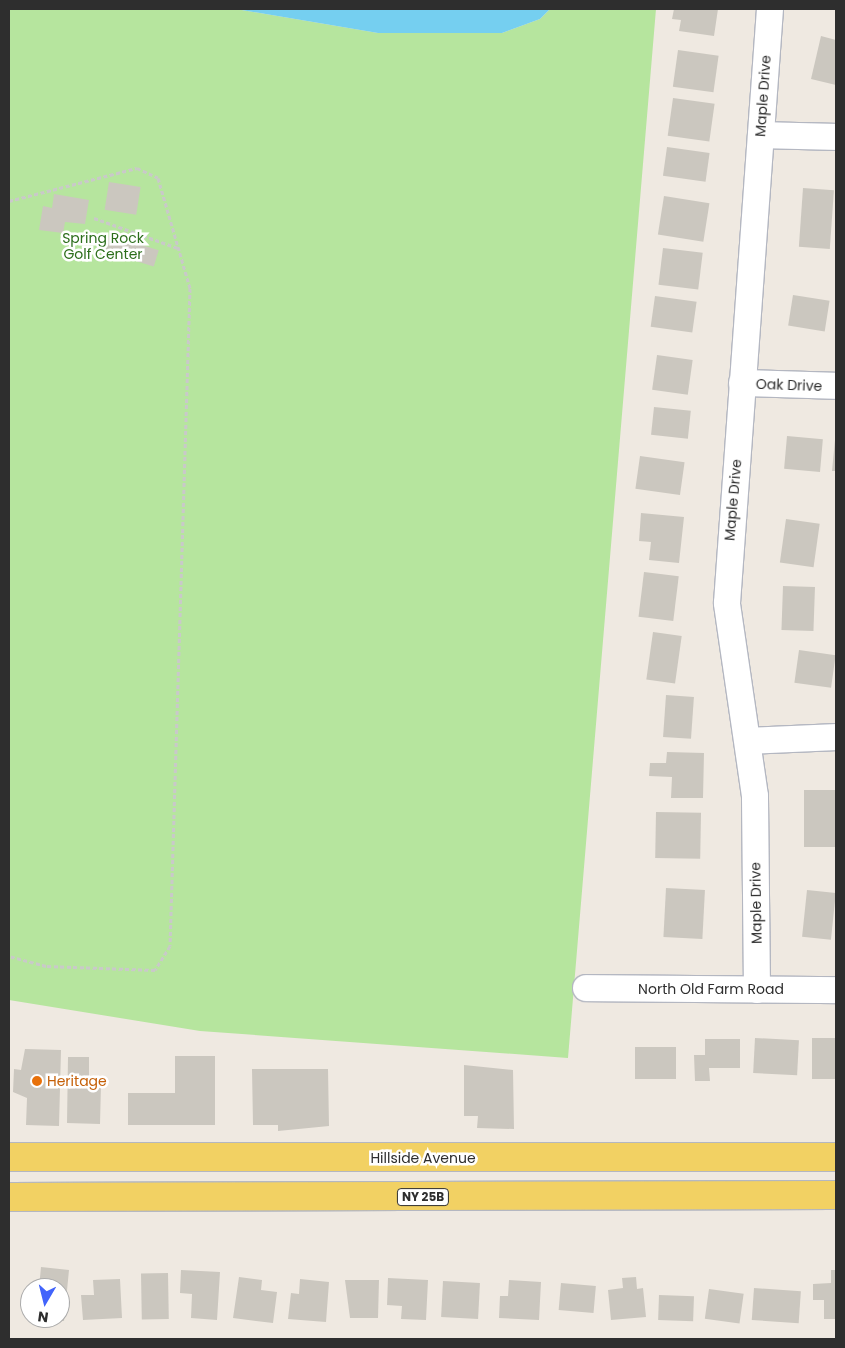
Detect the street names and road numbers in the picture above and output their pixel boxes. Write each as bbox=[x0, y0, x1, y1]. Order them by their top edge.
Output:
street label: Maple Drive bbox=[752, 55, 774, 137]
street label: Oak Drive bbox=[755, 375, 823, 395]
street label: Maple Drive bbox=[721, 458, 745, 542]
street label: Maple Drive bbox=[747, 862, 765, 944]
street label: North Old Farm Road bbox=[638, 981, 784, 997]
street label: Hillside Avenue bbox=[370, 1150, 476, 1166]
road number: NY 25B bbox=[397, 1188, 449, 1206]

